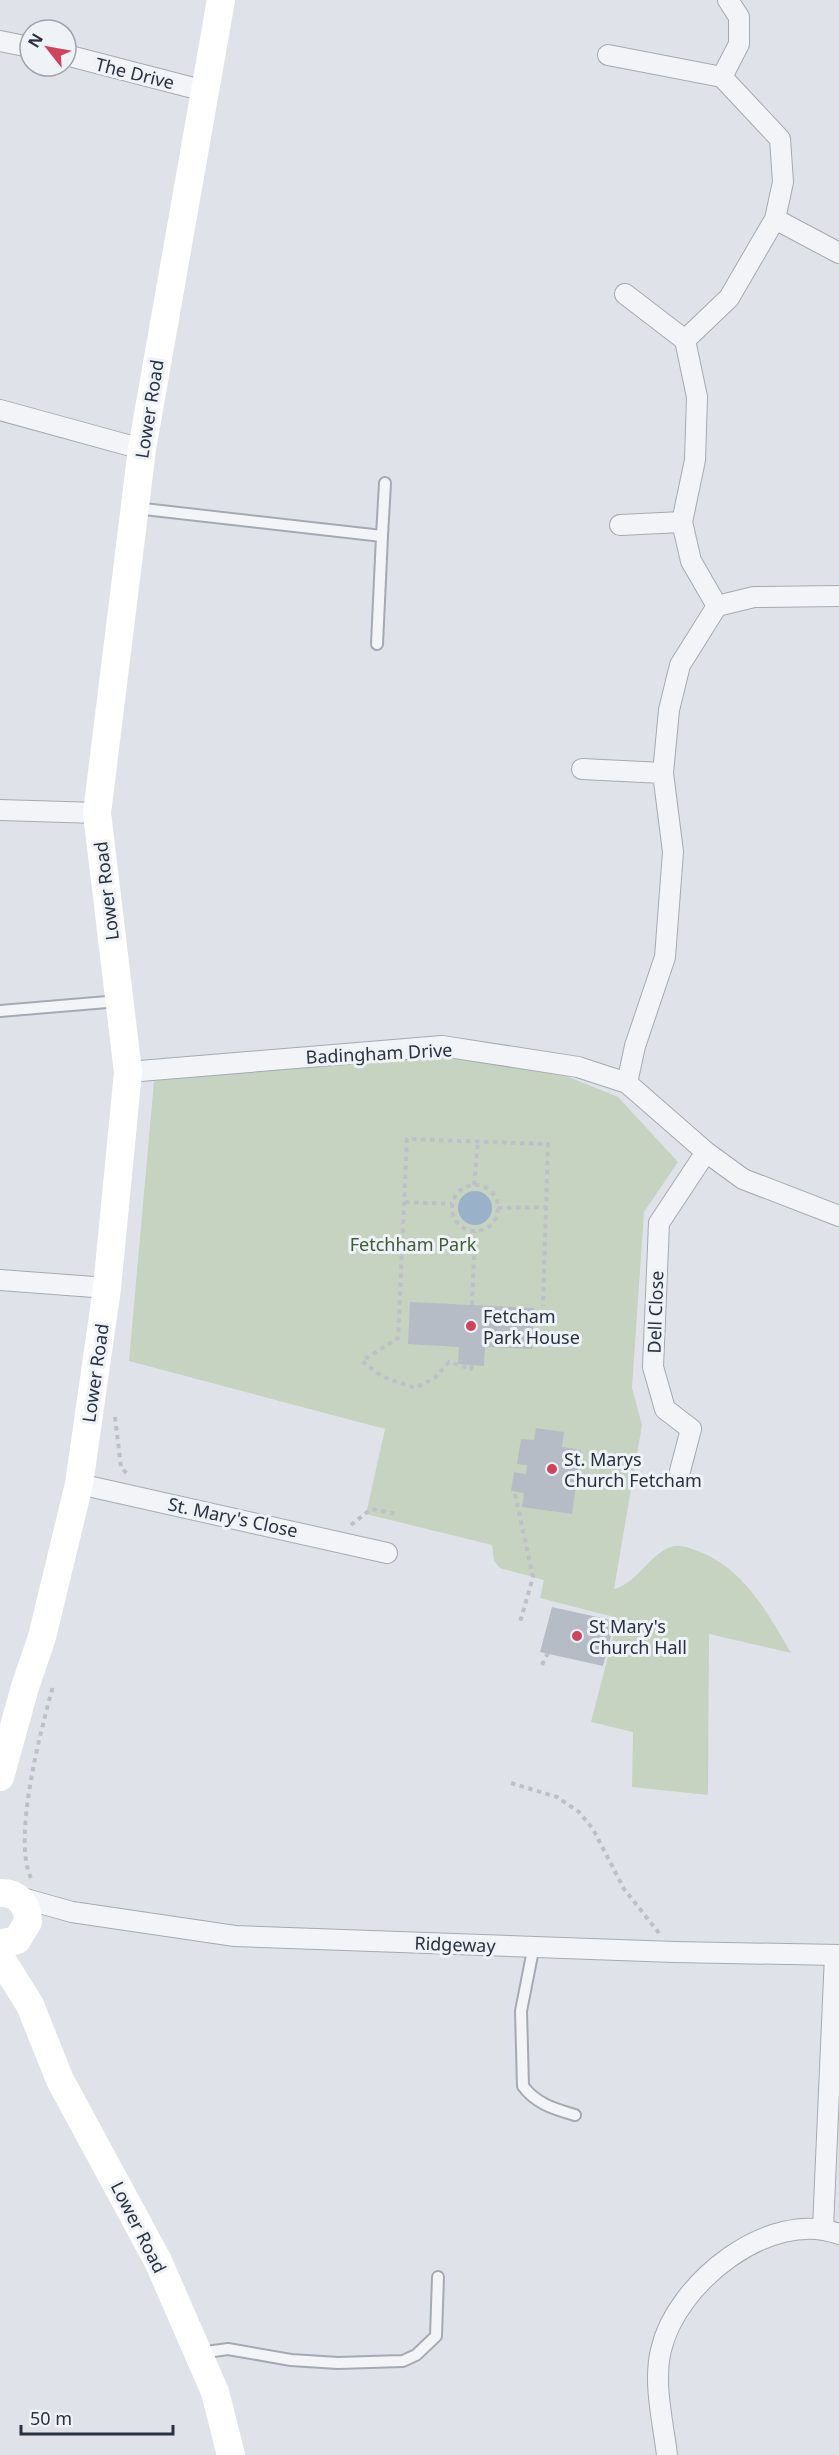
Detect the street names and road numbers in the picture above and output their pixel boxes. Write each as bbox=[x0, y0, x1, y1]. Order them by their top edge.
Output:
street label: The Drive bbox=[93, 52, 177, 94]
street label: Lower Road bbox=[129, 358, 169, 460]
street label: Lower Road bbox=[88, 840, 124, 942]
street label: Badingham Drive bbox=[305, 1037, 453, 1069]
street label: Dell Close bbox=[642, 1270, 668, 1354]
street label: Lower Road bbox=[76, 1322, 114, 1424]
street label: St. Mary's Close bbox=[166, 1492, 300, 1542]
street label: Ridgeway bbox=[414, 1931, 497, 1957]
street label: Lower Road bbox=[106, 2177, 172, 2277]

